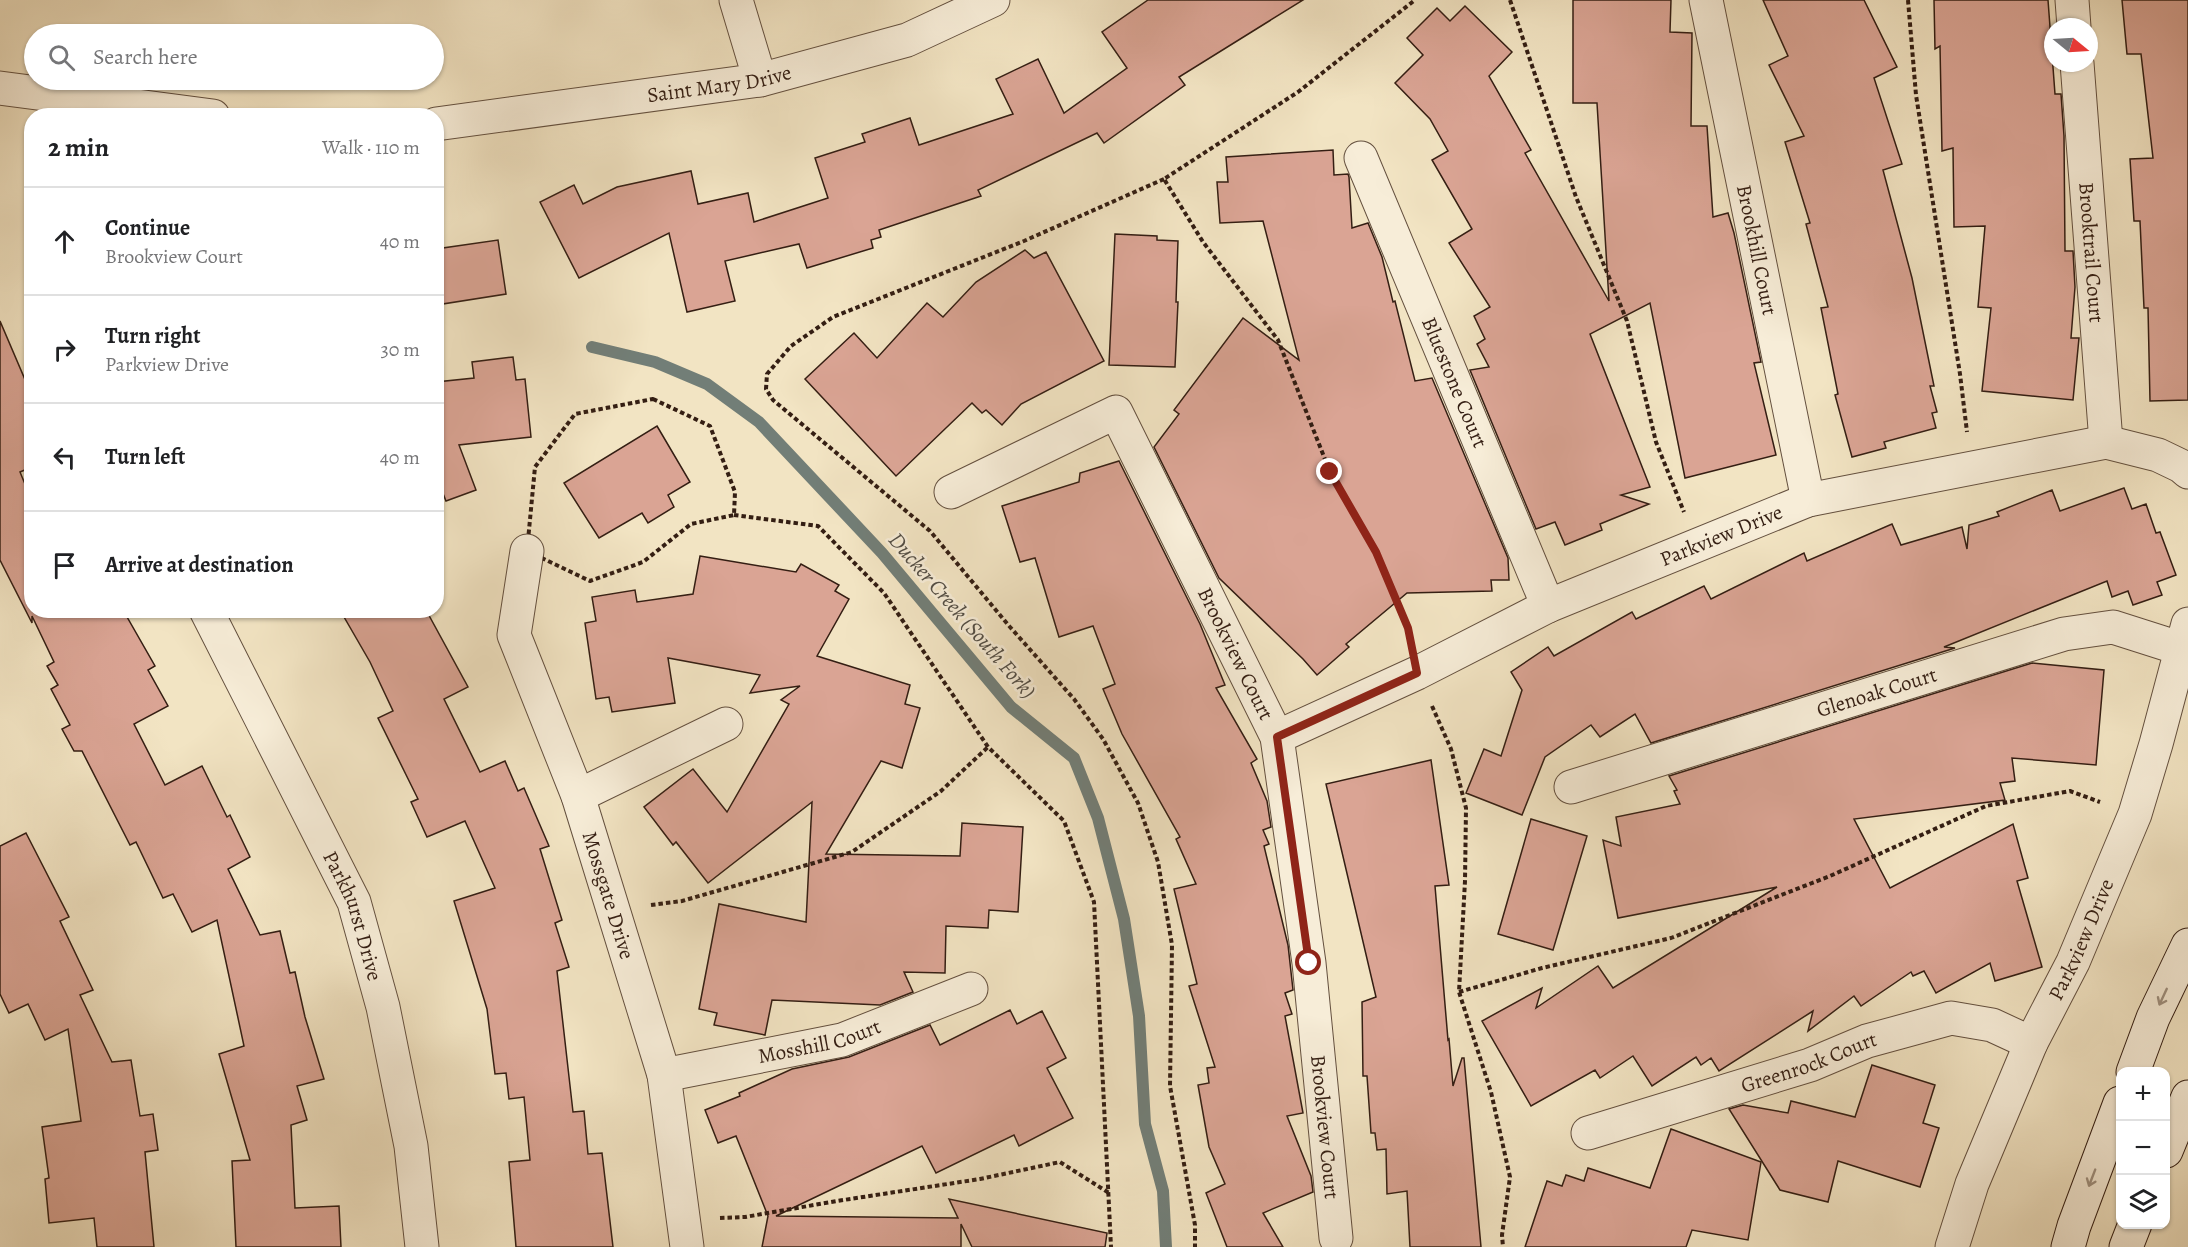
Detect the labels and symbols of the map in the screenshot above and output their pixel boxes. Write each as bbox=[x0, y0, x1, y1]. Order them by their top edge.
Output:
north arrow bbox=[2044, 18, 2098, 72]
street label: Saint Mary Drive bbox=[645, 58, 794, 109]
street label: Brooktrail Court bbox=[2072, 181, 2111, 324]
street label: Brookhill Court bbox=[1730, 182, 1784, 318]
street label: Bluestone Court bbox=[1415, 313, 1494, 452]
route end bbox=[1316, 458, 1342, 484]
street label: Parkview Drive bbox=[1655, 498, 1787, 573]
water label: Ducker Creek (South Fork) bbox=[881, 526, 1043, 705]
street label: Brookview Court bbox=[1191, 583, 1280, 725]
street label: Glenoak Court bbox=[1813, 660, 1940, 724]
street label: Mossgate Drive bbox=[576, 828, 641, 963]
street label: Parkhurst Drive bbox=[316, 846, 389, 984]
street label: Parkview Drive bbox=[2042, 875, 2120, 1005]
route start bbox=[1295, 949, 1321, 975]
one-way arrow bbox=[2156, 988, 2168, 1006]
street label: Mosshill Court bbox=[756, 1012, 885, 1070]
street label: Greenrock Court bbox=[1737, 1025, 1880, 1099]
street label: Brookview Court bbox=[1304, 1053, 1346, 1200]
one-way arrow bbox=[2086, 1168, 2097, 1186]

